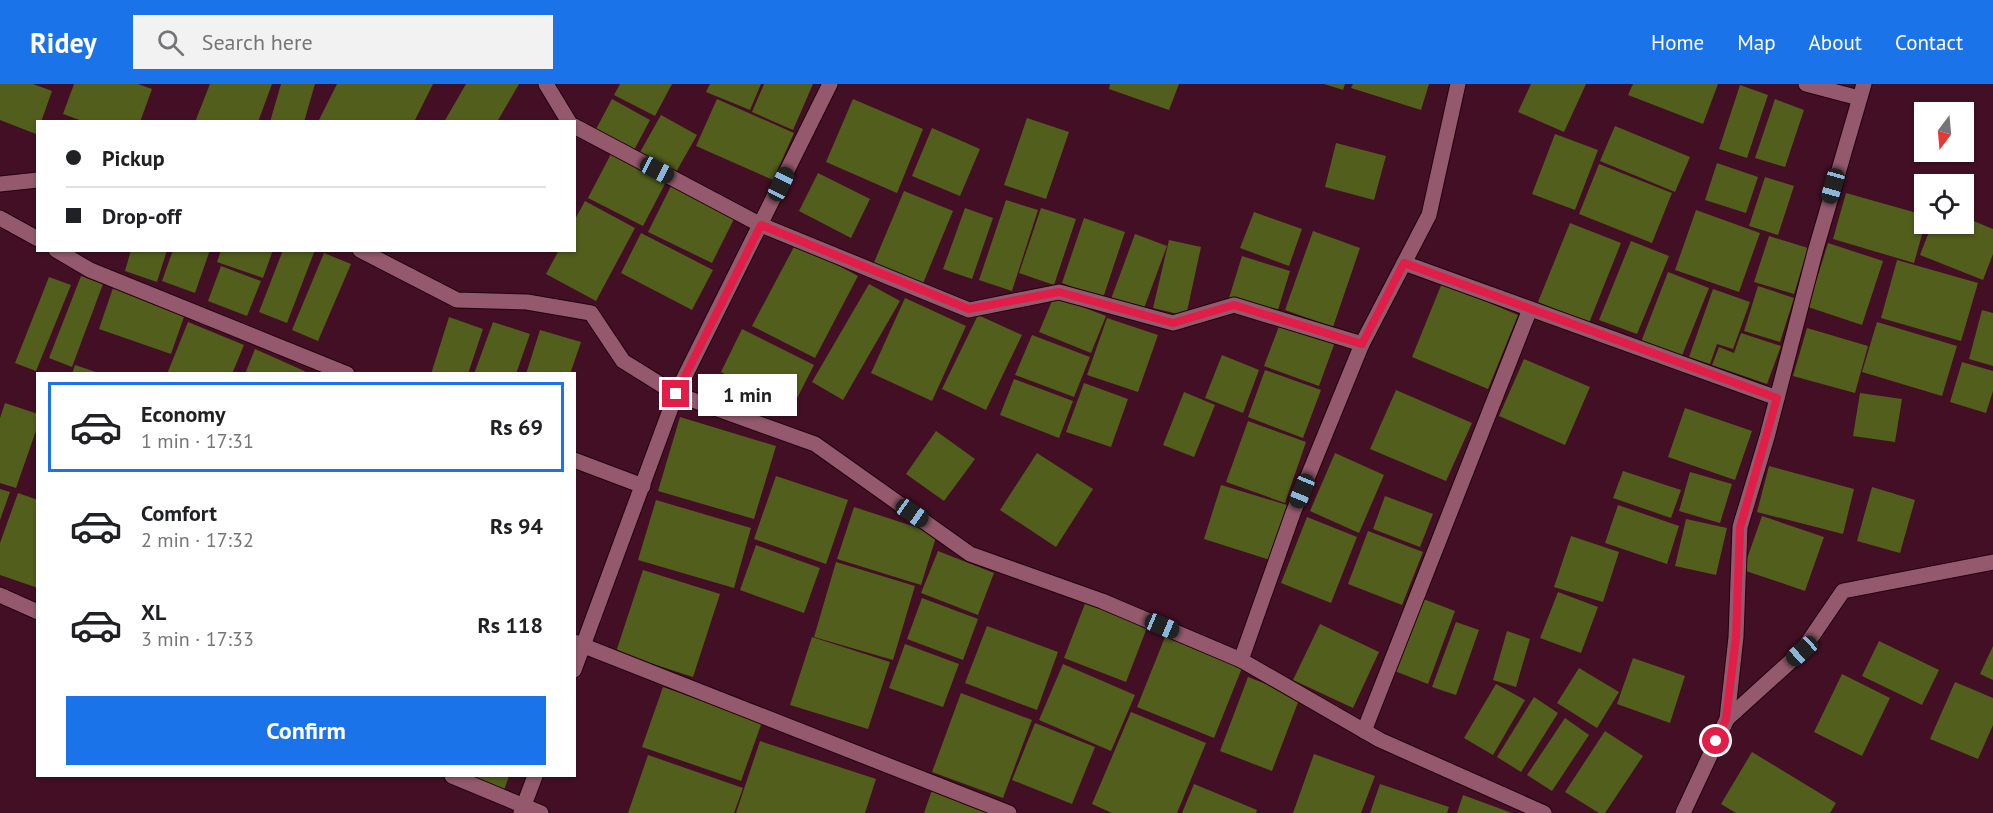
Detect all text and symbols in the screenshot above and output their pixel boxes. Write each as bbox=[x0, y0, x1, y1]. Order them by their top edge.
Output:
search box bbox=[133, 15, 553, 69]
text: Ridey bbox=[30, 24, 97, 61]
icon: search bbox=[154, 26, 187, 59]
text: Search here bbox=[202, 28, 313, 56]
text: Home bbox=[1651, 29, 1704, 56]
text: Map bbox=[1737, 29, 1776, 56]
text: About bbox=[1809, 29, 1862, 56]
text: Contact bbox=[1895, 29, 1963, 56]
north arrow bbox=[1914, 102, 1974, 162]
map controls bbox=[1914, 102, 1974, 234]
text: Pickup bbox=[102, 144, 165, 172]
car bbox=[637, 154, 677, 186]
car bbox=[765, 164, 797, 204]
car bbox=[1819, 166, 1847, 206]
button: locate bbox=[1914, 174, 1974, 234]
text: Drop-off bbox=[102, 202, 181, 230]
callout: 1 min bbox=[697, 373, 796, 415]
route end bbox=[662, 380, 689, 407]
text: 1 min bbox=[723, 382, 772, 408]
icon: car bbox=[69, 400, 123, 454]
text: Economy bbox=[141, 400, 225, 428]
text: Rs 69 bbox=[490, 413, 543, 441]
text: 1 min · 17:31 bbox=[141, 428, 254, 454]
car bbox=[1287, 471, 1317, 511]
car bbox=[892, 495, 932, 531]
icon: car bbox=[69, 499, 123, 553]
text: Comfort bbox=[141, 499, 217, 527]
text: Rs 94 bbox=[490, 512, 543, 540]
text: 2 min · 17:32 bbox=[141, 527, 254, 553]
icon: car bbox=[69, 598, 123, 652]
text: XL bbox=[141, 598, 166, 626]
text: Rs 118 bbox=[477, 611, 543, 639]
car bbox=[1142, 611, 1182, 641]
text: 3 min · 17:33 bbox=[141, 626, 254, 652]
car bbox=[1783, 632, 1821, 670]
button: Confirm bbox=[66, 696, 546, 765]
route start bbox=[1702, 727, 1729, 754]

